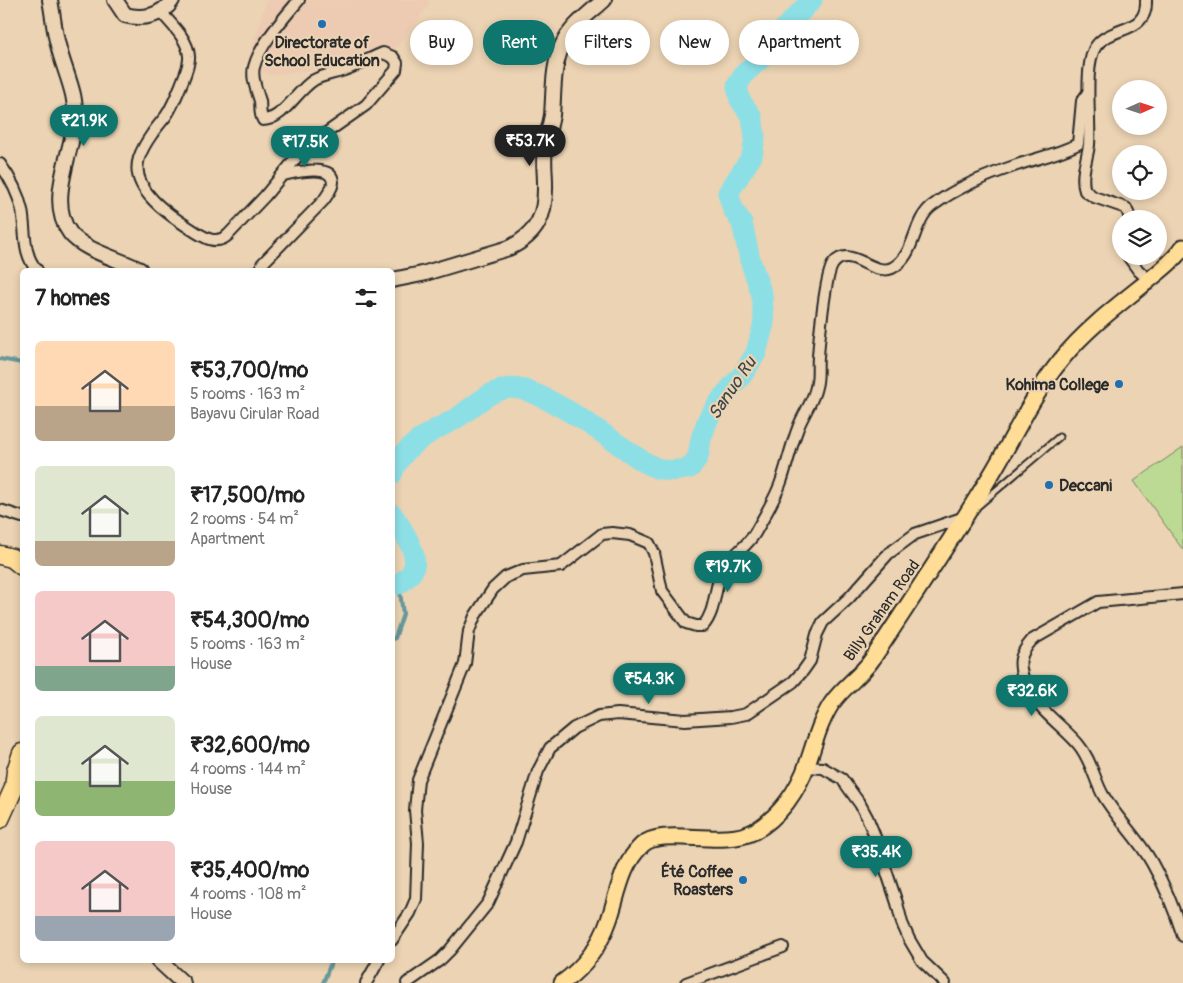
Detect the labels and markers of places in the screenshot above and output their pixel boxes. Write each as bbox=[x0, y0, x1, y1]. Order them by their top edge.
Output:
marker: Directorate of School Education bbox=[316, 18, 328, 30]
place label: Directorate of School Education bbox=[264, 33, 380, 71]
pin: ₹21.9K bbox=[43, 104, 125, 147]
pin: ₹53.7K bbox=[489, 124, 571, 167]
pin: ₹17.5K bbox=[264, 126, 346, 168]
place label: Kohima College bbox=[1006, 375, 1110, 395]
marker: Kohima College bbox=[1113, 378, 1125, 390]
place label: Deccani bbox=[1059, 476, 1112, 496]
marker: Deccani bbox=[1043, 479, 1055, 491]
pin: ₹19.7K bbox=[687, 550, 769, 593]
pin: ₹54.3K bbox=[608, 662, 690, 705]
pin: ₹32.6K bbox=[991, 674, 1073, 717]
pin: ₹35.4K bbox=[835, 836, 917, 878]
place label: Été Coffee Roasters bbox=[661, 861, 734, 900]
marker: Été Coffee Roasters bbox=[737, 874, 749, 886]

